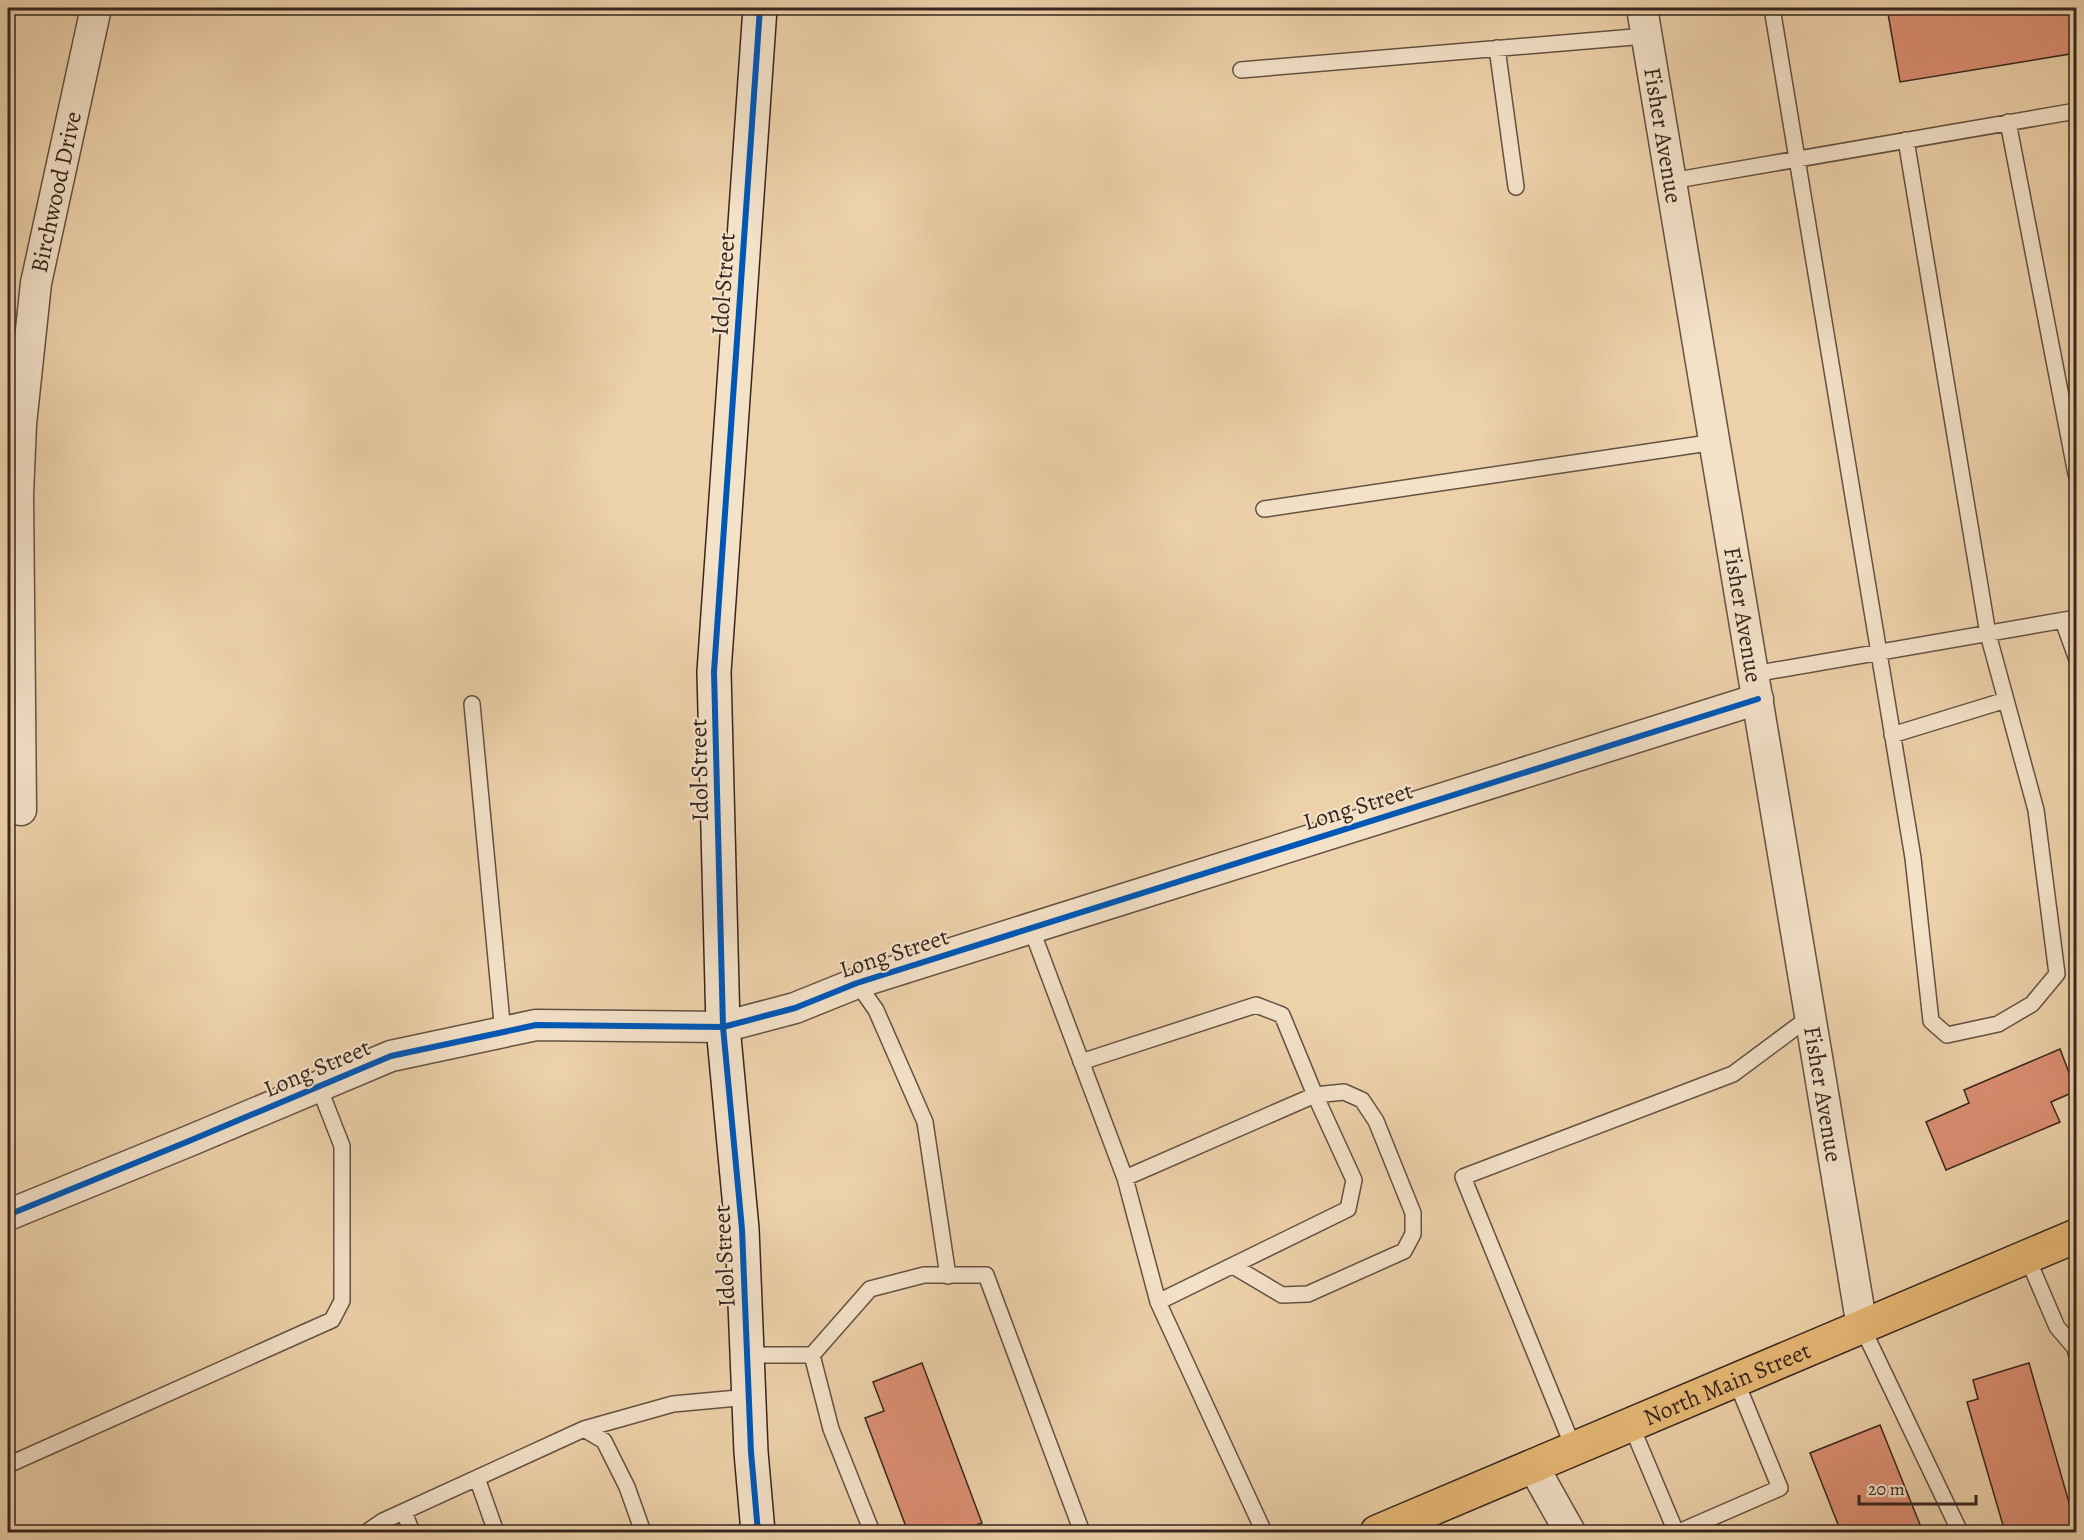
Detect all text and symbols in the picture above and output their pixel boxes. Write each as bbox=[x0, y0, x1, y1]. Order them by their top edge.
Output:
street label: Fisher Avenue bbox=[1636, 65, 1690, 206]
street label: Birchwood Drive bbox=[23, 108, 89, 276]
street label: Idol Street bbox=[703, 232, 743, 336]
street label: Fisher Avenue bbox=[1716, 544, 1770, 685]
street label: Idol Street bbox=[682, 718, 716, 822]
street label: Long Street bbox=[1299, 774, 1417, 838]
street label: Long Street bbox=[835, 920, 953, 986]
street label: Fisher Avenue bbox=[1796, 1024, 1850, 1164]
street label: Long Street bbox=[259, 1031, 375, 1105]
street label: Idol Street bbox=[705, 1204, 743, 1308]
street label: North Main Street bbox=[1638, 1334, 1815, 1433]
scale bar bbox=[1859, 1468, 1976, 1506]
text: 20 m bbox=[1868, 1477, 1905, 1501]

